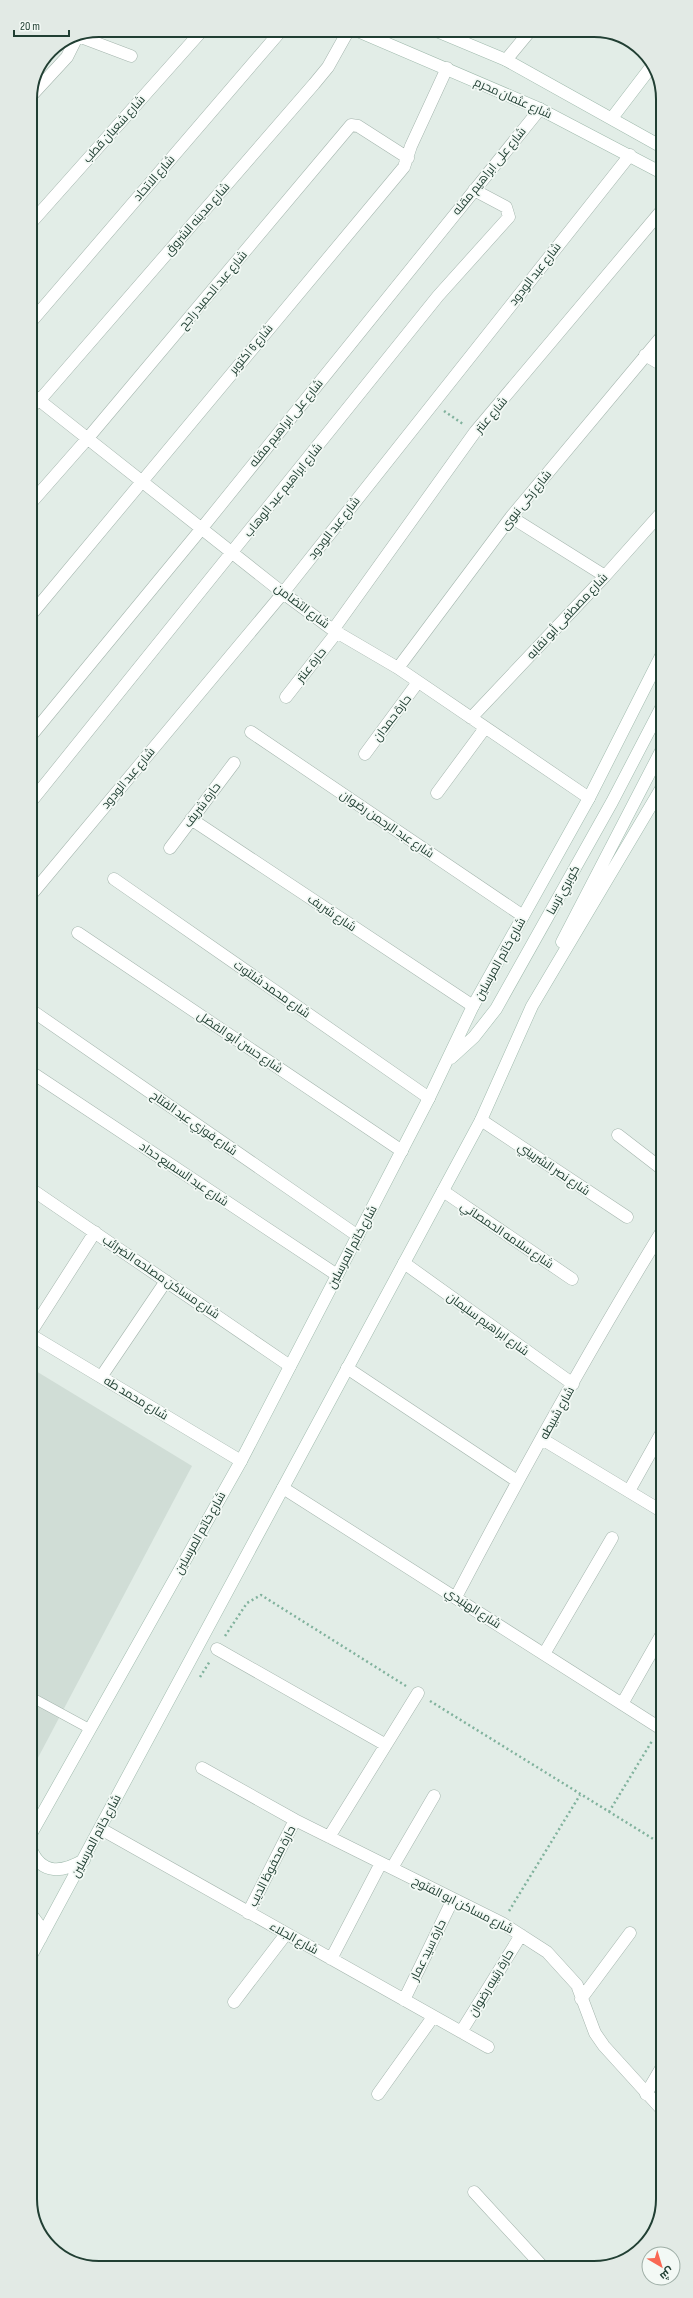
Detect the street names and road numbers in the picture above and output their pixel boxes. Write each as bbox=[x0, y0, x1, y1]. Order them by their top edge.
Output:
street label: شارع عثمان محرم bbox=[472, 75, 554, 122]
street label: شارع شعبان قطب bbox=[80, 92, 149, 166]
street label: شارع على ابراهيم مقله bbox=[449, 124, 530, 218]
street label: شارع الاتحاد bbox=[130, 152, 178, 204]
street label: شارع مدينه الشروق bbox=[162, 180, 233, 259]
street label: شارع عبد الودود bbox=[506, 240, 565, 309]
street label: شارع عبد الحميد راجح bbox=[176, 248, 251, 333]
street label: شارع 6 اكتوبر bbox=[226, 321, 277, 378]
street label: شارع على ابراهيم مقله bbox=[246, 376, 327, 470]
street label: شارع عنتر bbox=[471, 394, 511, 437]
street label: شارع ابراهيم عبد الوهاب bbox=[241, 440, 326, 540]
street label: شارع زكى نبوى bbox=[498, 467, 555, 533]
street label: شارع عبد الودود bbox=[305, 494, 364, 563]
street label: شارع مصطفى أبو نقابه bbox=[523, 569, 611, 662]
street label: شارع التضامن bbox=[271, 581, 332, 632]
street label: حارة عنتر bbox=[293, 645, 330, 686]
street label: حارة حمدان bbox=[370, 692, 415, 745]
street label: شارع عبد الودود bbox=[98, 744, 159, 812]
street label: حارة شريف bbox=[181, 780, 224, 831]
street label: شارع عبد الرحمن رضوان bbox=[337, 787, 437, 862]
street label: كوبري ترسا bbox=[544, 863, 585, 919]
street label: شارع شريف bbox=[305, 892, 359, 935]
street label: شارع خاتم المرسلين bbox=[472, 915, 529, 1003]
street label: شارع محمد شلتوت bbox=[231, 957, 313, 1021]
street label: شارع حسن أبو الفضل bbox=[194, 1007, 286, 1077]
street label: شارع فوزي عبد الفتاح bbox=[146, 1088, 240, 1161]
street label: شارع عبد السميع حداد bbox=[136, 1139, 231, 1210]
street label: شارع نصر الشربيني bbox=[514, 1140, 593, 1201]
street label: شارع سلامه الحمصاني bbox=[456, 1199, 556, 1274]
street label: شارع خاتم المرسلين bbox=[324, 1203, 381, 1291]
street label: شارع مساكن مصلحه الضرائب bbox=[99, 1232, 222, 1322]
street label: شارع ابراهيم سليمان bbox=[444, 1290, 532, 1359]
street label: شارع محمد طه bbox=[101, 1373, 171, 1424]
street label: شارع شبيطه bbox=[537, 1384, 578, 1442]
street label: شارع خاتم المرسلين bbox=[172, 1489, 229, 1577]
street label: شارع الهنيدي bbox=[441, 1585, 504, 1634]
street label: شارع خاتم المرسلين bbox=[68, 1792, 125, 1880]
street label: حارة محفوظ الديب bbox=[246, 1823, 299, 1909]
street label: شارع مساكن ابو الفتوح bbox=[410, 1873, 516, 1937]
street label: حارة سيد عمار bbox=[407, 1917, 450, 1984]
street label: شارع الجلاء bbox=[267, 1919, 321, 1958]
street label: حارة رتيبه رضوان bbox=[466, 1947, 517, 2020]

